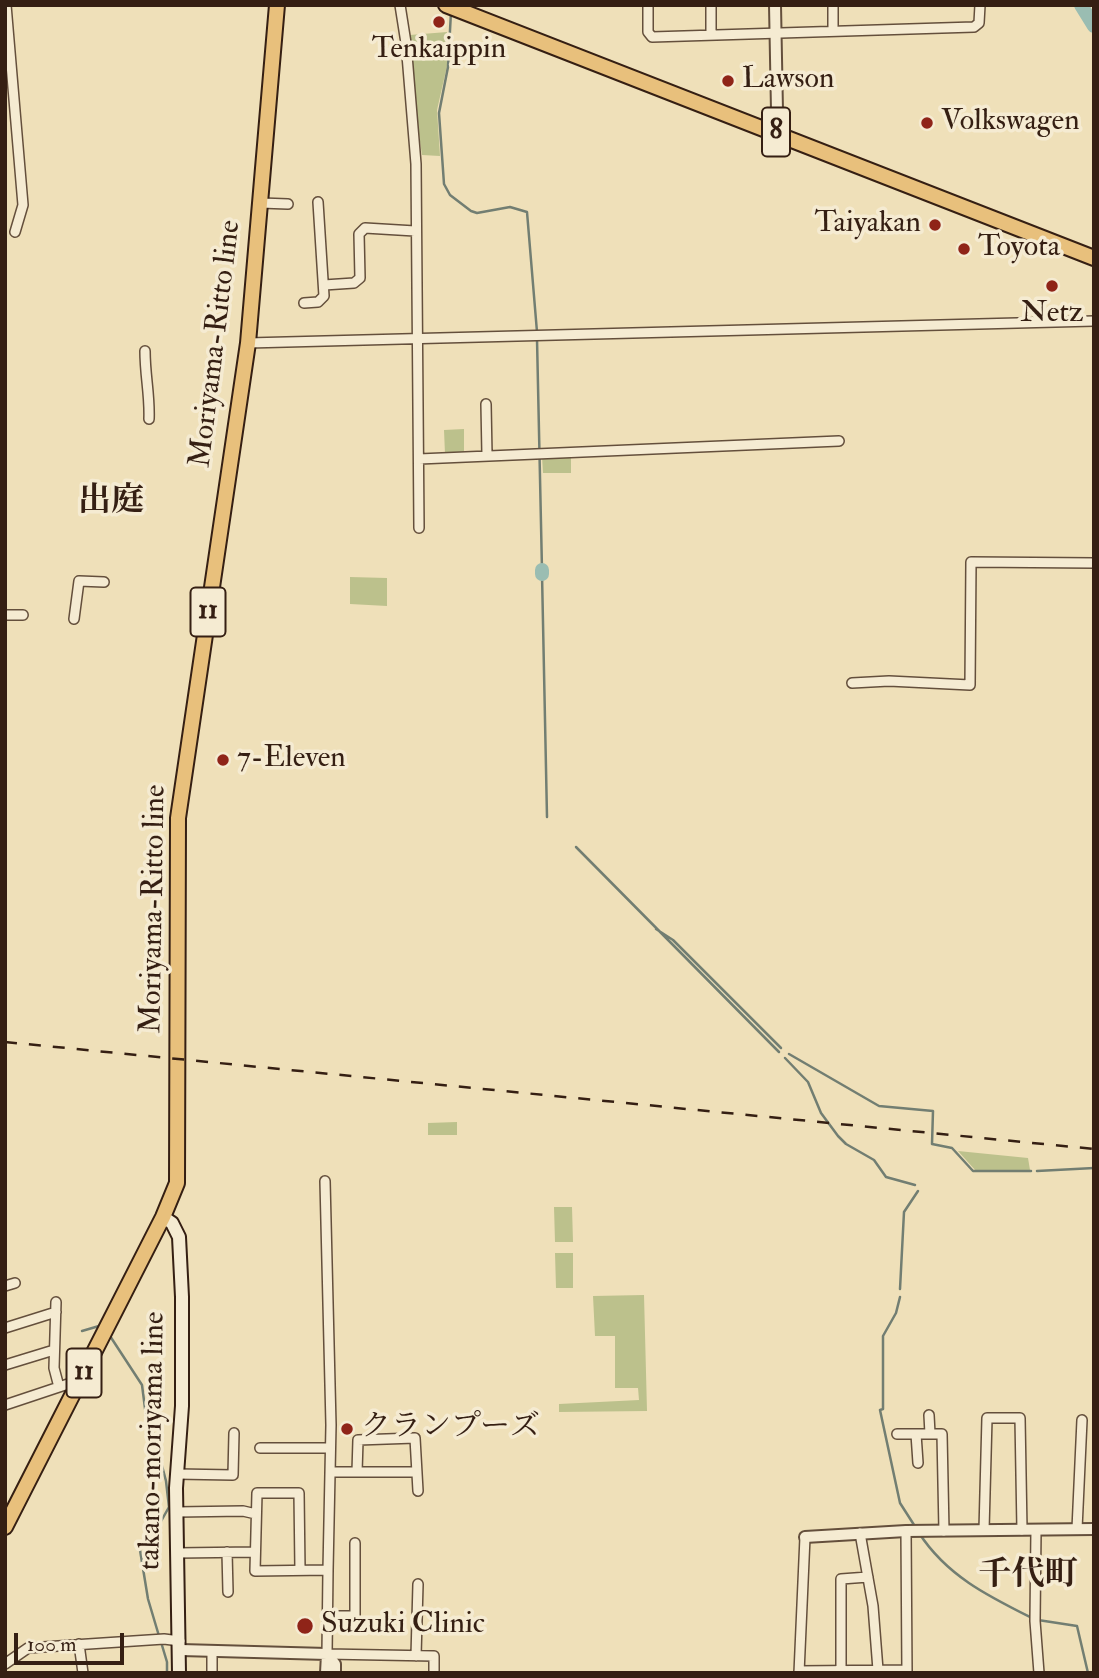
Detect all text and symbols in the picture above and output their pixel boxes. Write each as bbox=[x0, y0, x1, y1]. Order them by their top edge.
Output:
marker: Tenkaippin bbox=[431, 14, 447, 30]
place label: Tenkaippin bbox=[372, 33, 506, 69]
place label: Lawson bbox=[742, 63, 834, 99]
marker: Lawson bbox=[720, 73, 736, 89]
place label: Volkswagen bbox=[941, 105, 1080, 141]
road number: 8 bbox=[762, 108, 790, 156]
marker: Volkswagen bbox=[919, 115, 935, 131]
place label: Taiyakan bbox=[815, 207, 921, 243]
marker: Taiyakan bbox=[927, 217, 943, 233]
street label: Moriyama-Ritto line bbox=[184, 218, 250, 470]
place label: Toyota bbox=[978, 231, 1060, 267]
marker: Toyota bbox=[956, 241, 972, 257]
marker: Netz bbox=[1044, 278, 1060, 294]
place label: Netz bbox=[1020, 297, 1084, 333]
district label: 出庭 bbox=[78, 483, 144, 523]
road number: 11 bbox=[190, 588, 226, 636]
place label: 7-Eleven bbox=[237, 742, 346, 778]
marker: 7-Eleven bbox=[215, 752, 231, 768]
street label: Moriyama-Ritto line bbox=[135, 784, 175, 1034]
street label: takano-moriyama line bbox=[134, 1311, 174, 1571]
road number: 11 bbox=[66, 1348, 102, 1398]
place label: クランプーズ bbox=[361, 1411, 540, 1447]
marker: クランプーズ bbox=[339, 1421, 355, 1437]
district label: 千代町 bbox=[979, 1557, 1077, 1597]
place label: Suzuki Clinic bbox=[321, 1608, 485, 1644]
marker: Suzuki Clinic bbox=[295, 1616, 315, 1636]
scale bar bbox=[18, 1618, 128, 1662]
text: 100 m bbox=[27, 1631, 77, 1658]

